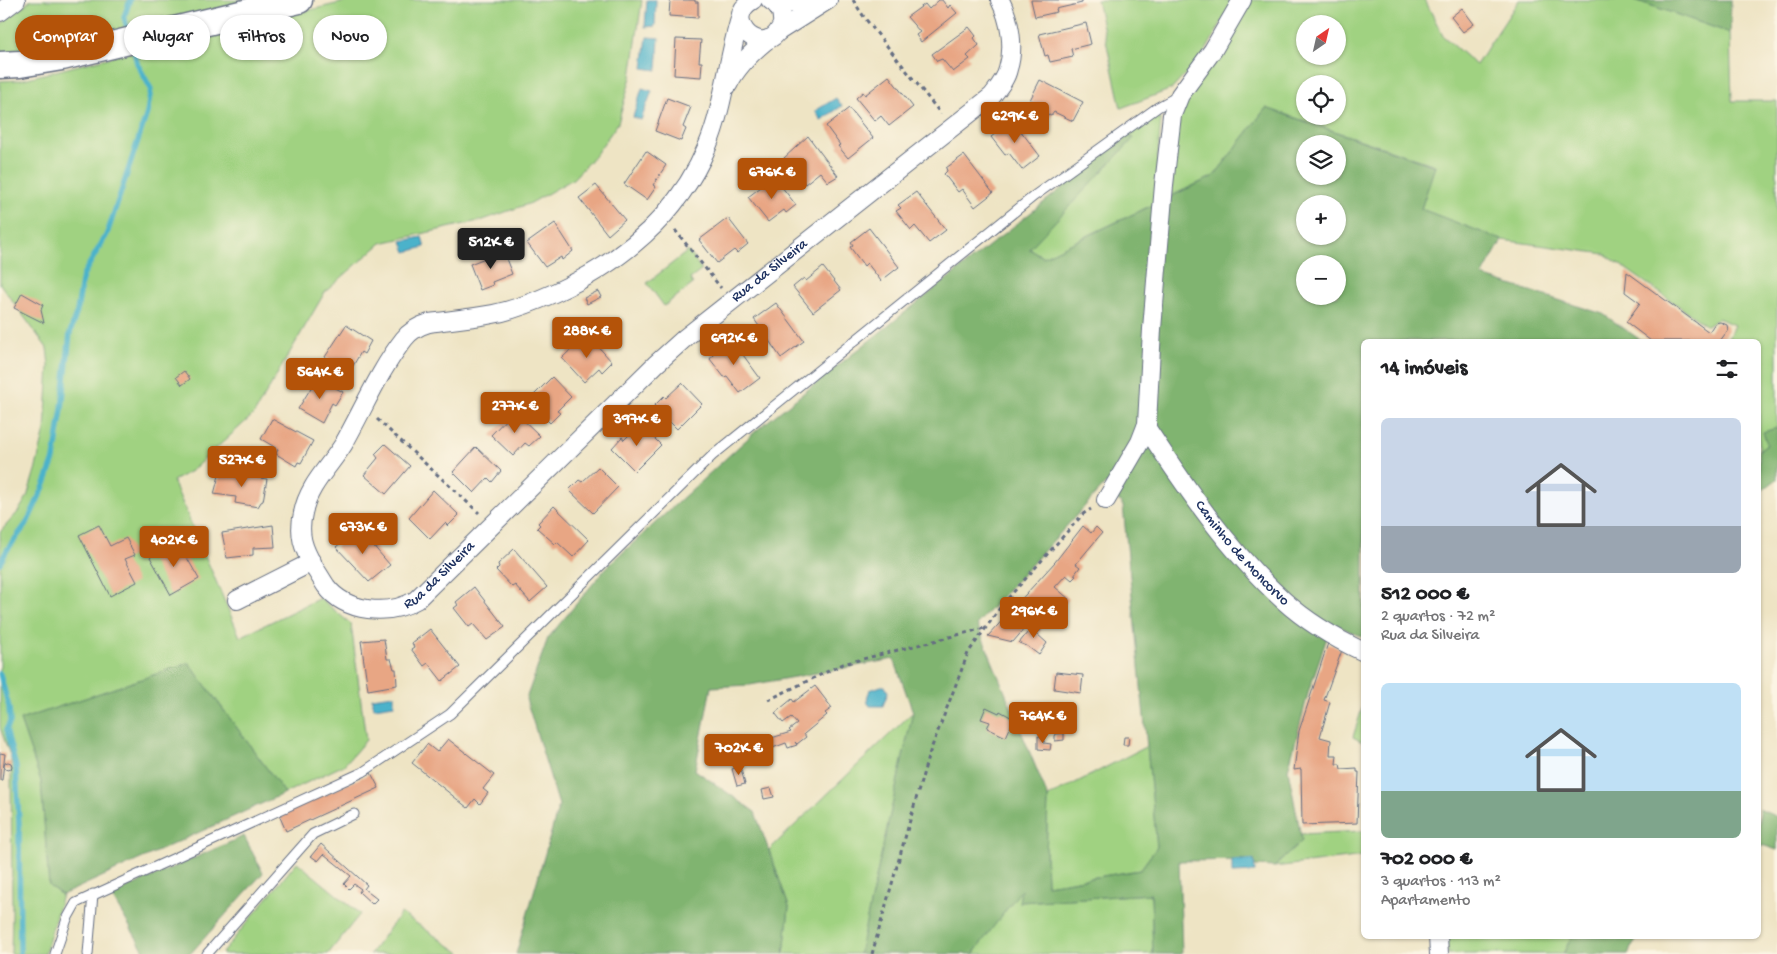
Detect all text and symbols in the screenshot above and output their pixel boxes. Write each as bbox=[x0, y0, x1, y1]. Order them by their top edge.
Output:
chip: Comprar bbox=[15, 15, 114, 60]
chip: Alugar bbox=[124, 15, 210, 60]
chip: Filtros bbox=[220, 15, 303, 60]
chip: Novo bbox=[313, 15, 387, 60]
north arrow bbox=[1296, 15, 1346, 65]
map controls bbox=[1296, 15, 1346, 305]
button: locate bbox=[1296, 75, 1346, 125]
pin: 629K € bbox=[974, 102, 1056, 144]
text: 629K € bbox=[992, 108, 1038, 127]
button: layers bbox=[1296, 135, 1346, 185]
pin: 676K € bbox=[731, 158, 813, 200]
text: 676K € bbox=[749, 164, 795, 183]
button: + bbox=[1296, 195, 1346, 245]
pin: 512K € bbox=[450, 228, 532, 270]
text: 512K € bbox=[469, 234, 513, 253]
street label: Rua da Silveira bbox=[728, 235, 812, 307]
button: − bbox=[1296, 255, 1346, 305]
pin: 288K € bbox=[546, 316, 628, 359]
text: 288K € bbox=[563, 323, 611, 342]
pin: 692K € bbox=[693, 324, 775, 366]
text: 692K € bbox=[711, 330, 757, 349]
icon: filters bbox=[1713, 355, 1741, 383]
text: 14 imóveis bbox=[1381, 357, 1467, 382]
pin: 564K € bbox=[279, 358, 361, 400]
text: 564K € bbox=[297, 364, 343, 383]
pin: 277K € bbox=[474, 392, 556, 434]
text: 277K € bbox=[492, 398, 538, 417]
pin: 397K € bbox=[596, 404, 678, 447]
text: 397K € bbox=[614, 411, 660, 430]
pin: 527K € bbox=[201, 446, 283, 488]
icon: home bbox=[1516, 450, 1606, 540]
text: 527K € bbox=[219, 452, 265, 471]
street label: Caminho de Moncorvo bbox=[1190, 497, 1293, 610]
pin: 673K € bbox=[322, 512, 404, 555]
text: 673K € bbox=[340, 519, 386, 538]
pin: 402K € bbox=[133, 526, 215, 568]
text: 402K € bbox=[151, 532, 197, 551]
street label: Rua da Silveira bbox=[401, 537, 480, 614]
text: 512 000 € bbox=[1381, 583, 1469, 608]
pin: 296K € bbox=[993, 596, 1075, 639]
text: 296K € bbox=[1011, 603, 1057, 622]
text: 2 quartos · 72 m² bbox=[1381, 608, 1495, 627]
text: Rua da Silveira bbox=[1381, 627, 1479, 646]
pin: 764K € bbox=[1002, 702, 1084, 744]
text: 764K € bbox=[1020, 708, 1066, 727]
icon: home bbox=[1516, 715, 1606, 805]
pin: 702K € bbox=[698, 734, 780, 776]
text: 702K € bbox=[715, 740, 763, 759]
text: 702 000 € bbox=[1381, 848, 1472, 873]
text: 3 quartos · 113 m² bbox=[1381, 873, 1501, 892]
text: Apartamento bbox=[1381, 892, 1470, 911]

